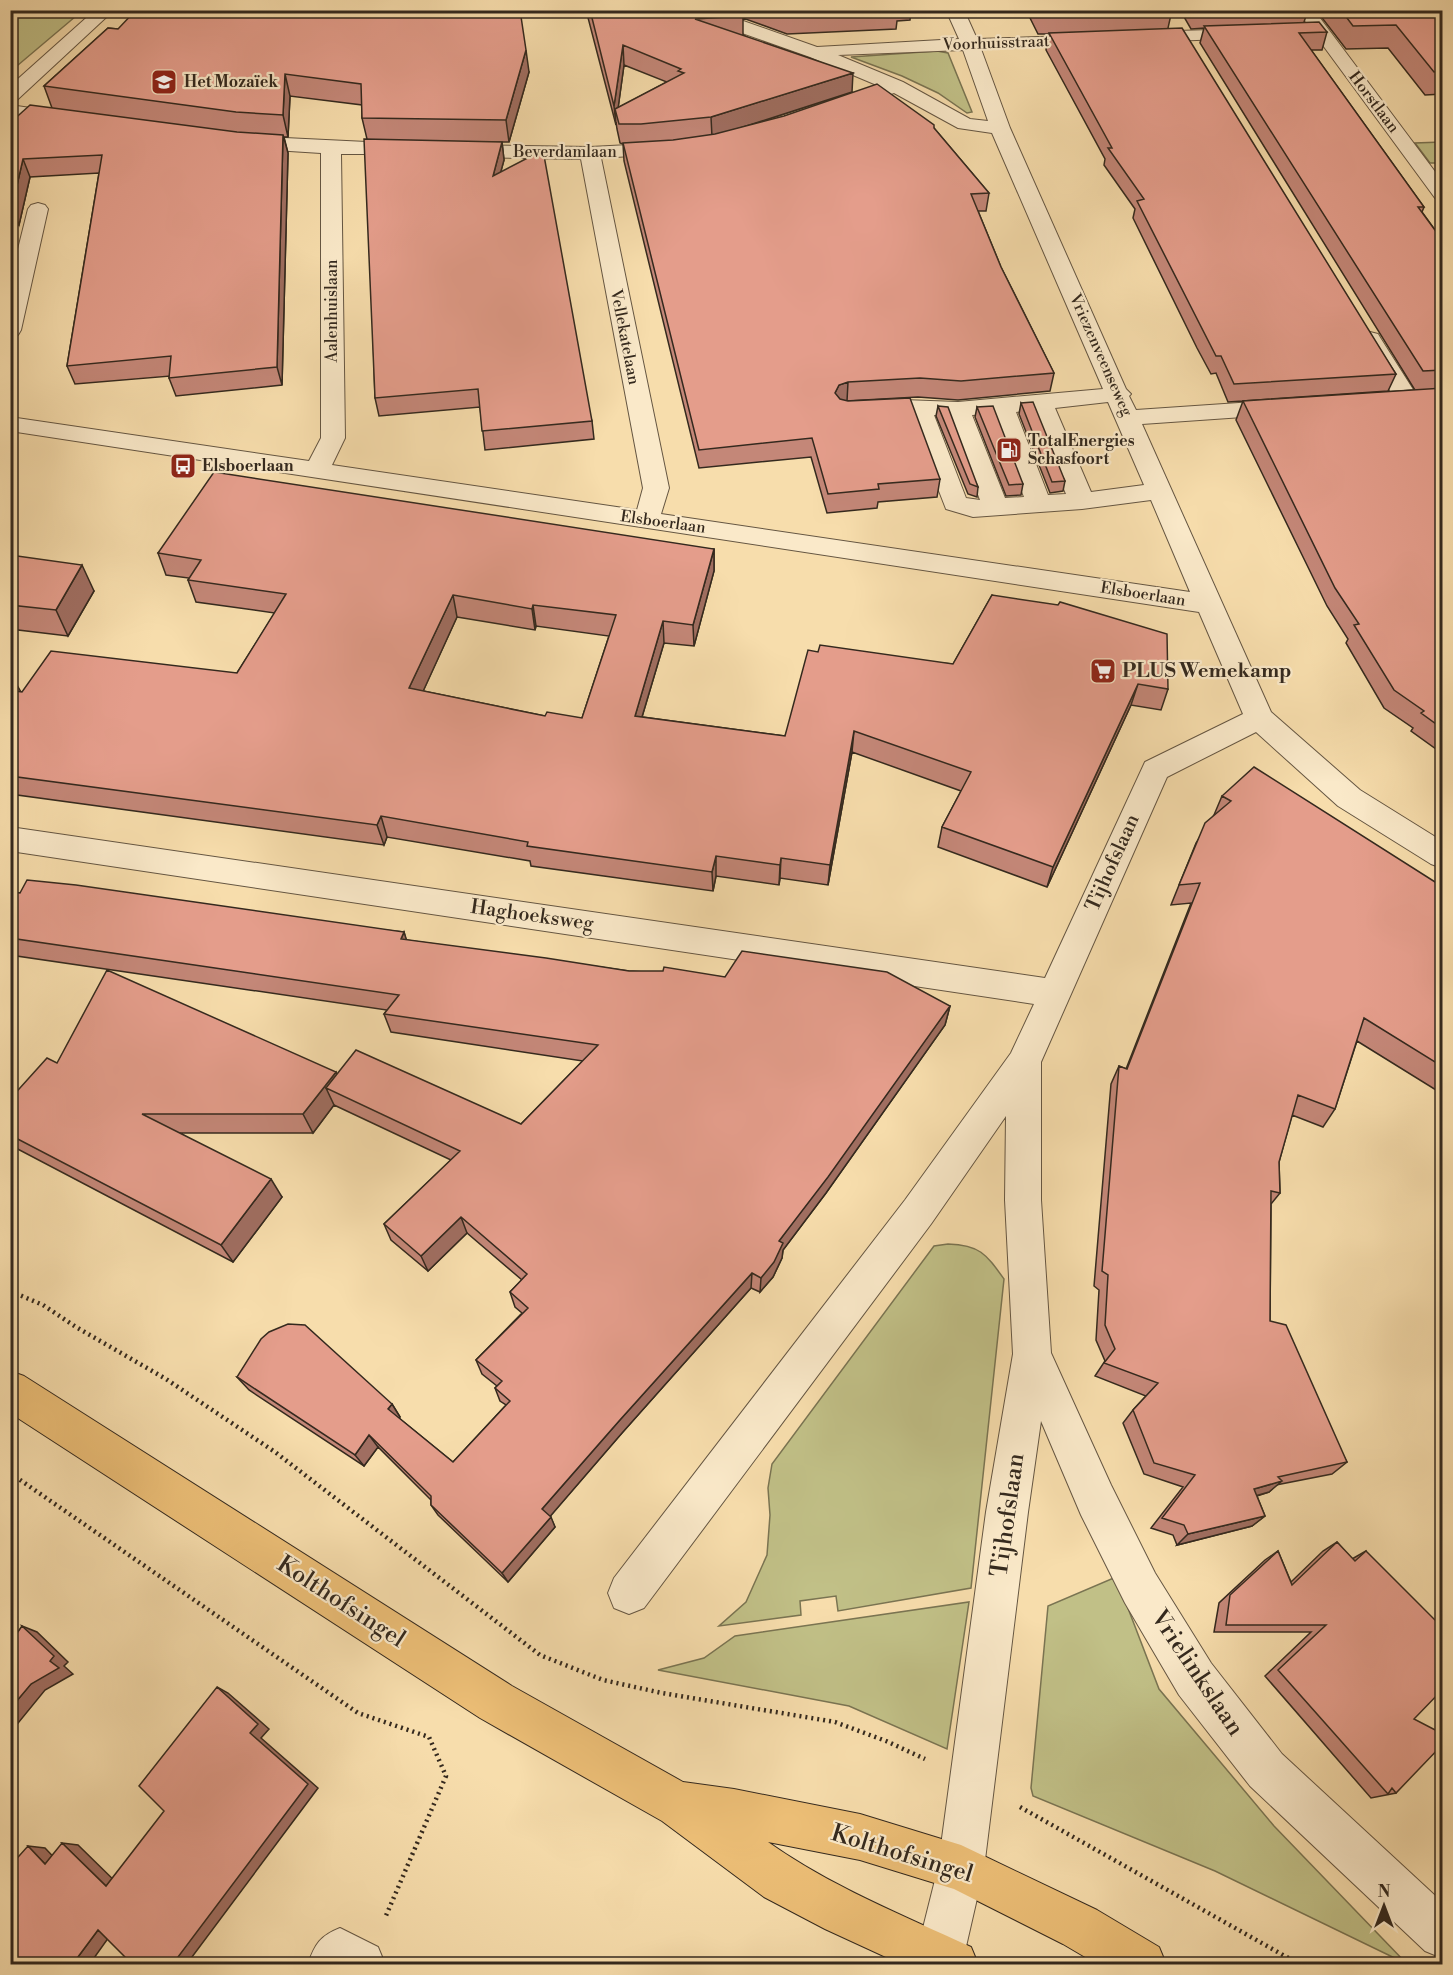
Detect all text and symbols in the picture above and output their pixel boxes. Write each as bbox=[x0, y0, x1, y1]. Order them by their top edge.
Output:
street label: Voorhuisstraat bbox=[941, 31, 1050, 55]
school or university icon: Het Mozaïek bbox=[149, 67, 179, 97]
street label: Horstlaan bbox=[1344, 67, 1404, 137]
place label: Het Mozaïek bbox=[184, 72, 279, 92]
street label: Beverdamlaan bbox=[512, 142, 617, 162]
street label: Aalenhuislaan bbox=[322, 259, 342, 364]
street label: Vellekatelaan bbox=[606, 287, 644, 387]
street label: Vriezenveenseweg bbox=[1065, 290, 1137, 420]
place label: TotalEnergies Schasfoort bbox=[1028, 431, 1135, 469]
fuel station icon: TotalEnergies Schasfoort bbox=[994, 435, 1024, 465]
bus stop icon: Elsboerlaan bbox=[168, 451, 198, 481]
place label: Elsboerlaan bbox=[202, 456, 294, 476]
street label: Elsboerlaan bbox=[619, 506, 707, 538]
street label: Elsboerlaan bbox=[1099, 577, 1188, 611]
supermarket icon: PLUS Wemekamp bbox=[1088, 656, 1118, 686]
place label: PLUS Wemekamp bbox=[1122, 659, 1292, 684]
street label: Tijhofslaan bbox=[1080, 810, 1146, 916]
street label: Haghoeksweg bbox=[469, 895, 596, 937]
street label: Tijhofslaan bbox=[984, 1451, 1032, 1579]
street label: Kolthofsingel bbox=[271, 1549, 411, 1655]
street label: Vrielinkslaan bbox=[1143, 1603, 1250, 1742]
street label: Kolthofsingel bbox=[827, 1818, 977, 1890]
north arrow bbox=[1354, 1876, 1414, 1936]
text: N bbox=[1378, 1882, 1391, 1902]

